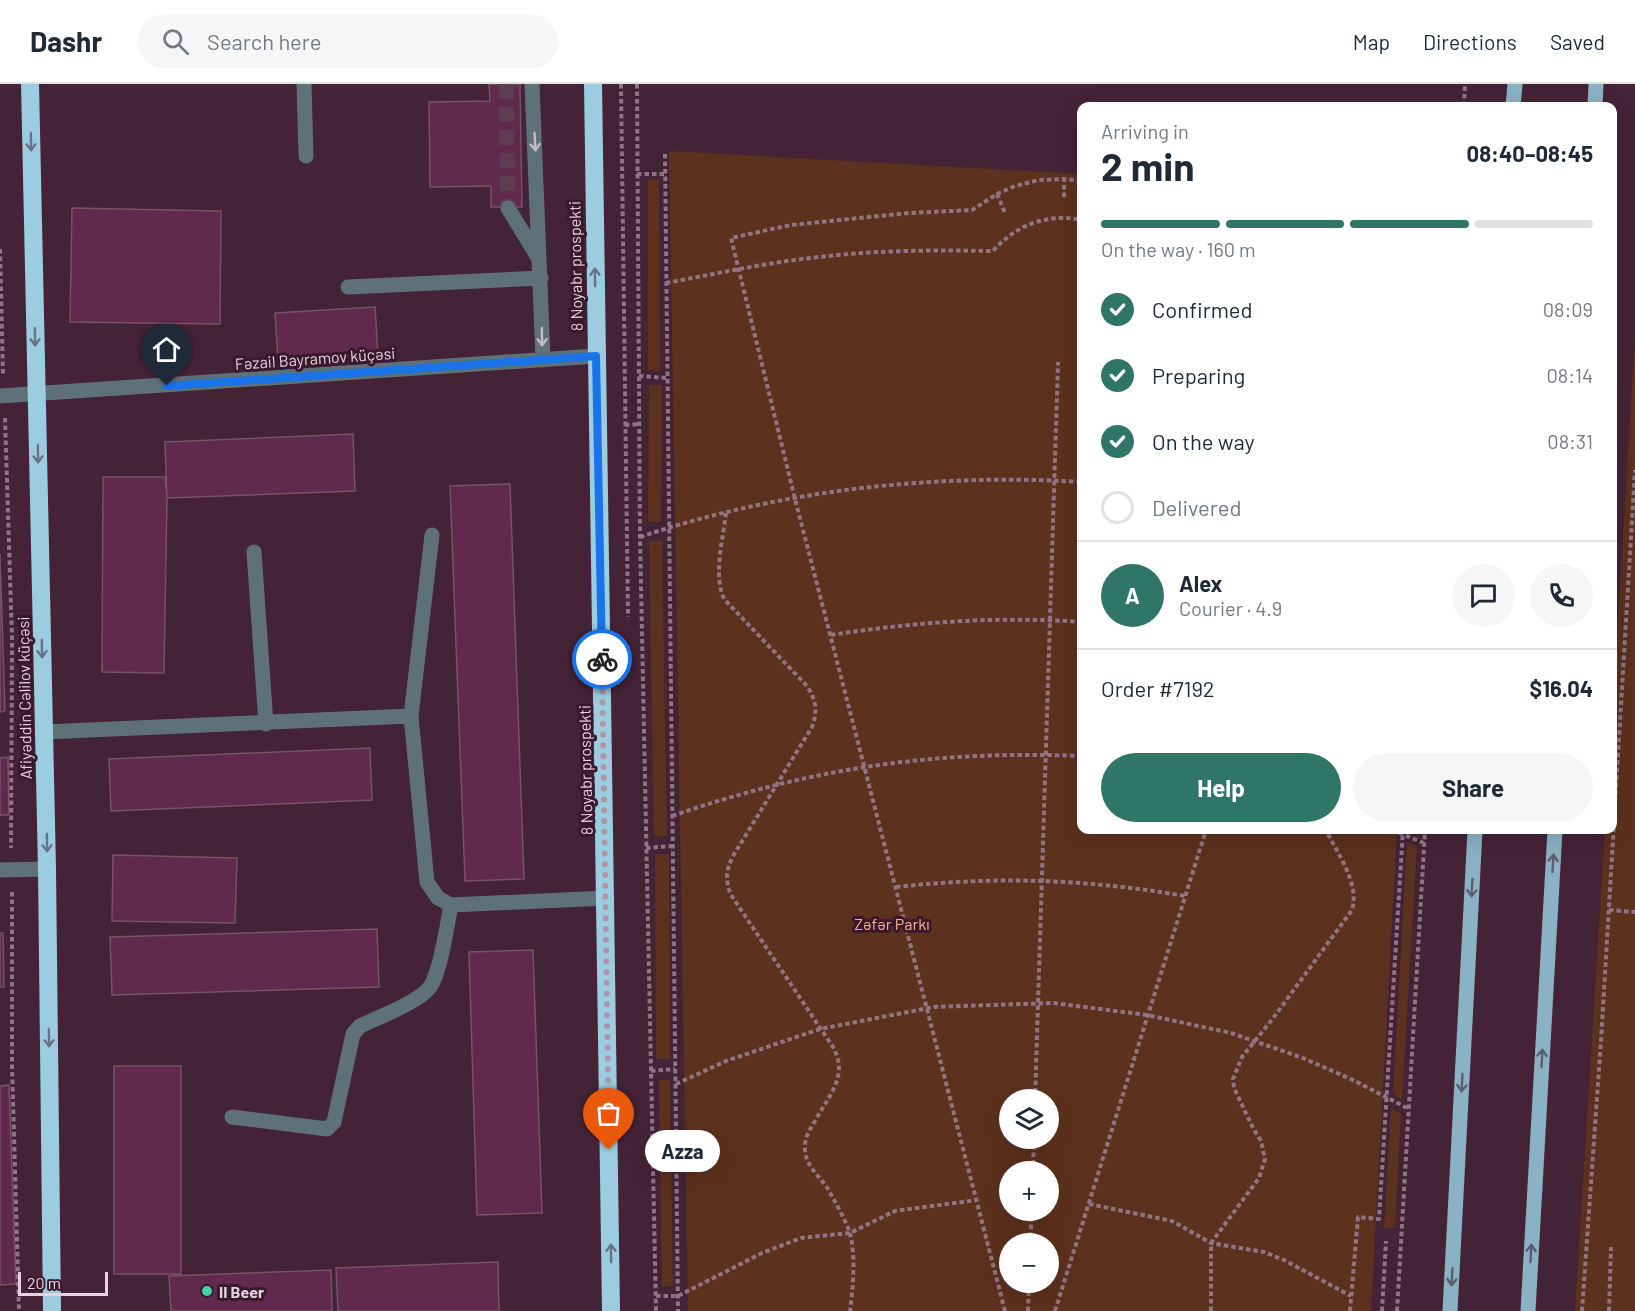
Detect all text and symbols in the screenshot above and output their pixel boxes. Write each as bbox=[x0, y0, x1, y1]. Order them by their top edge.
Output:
search box bbox=[138, 14, 558, 68]
text: Dashr bbox=[30, 24, 102, 58]
icon: search bbox=[159, 25, 192, 58]
text: Search here bbox=[207, 28, 321, 54]
text: Map bbox=[1353, 29, 1390, 54]
text: Directions bbox=[1423, 29, 1517, 54]
text: Saved bbox=[1550, 29, 1605, 54]
text: Arriving in bbox=[1101, 119, 1189, 143]
one-way arrow bbox=[25, 132, 37, 152]
one-way arrow bbox=[529, 132, 540, 152]
text: 08:40–08:45 bbox=[1467, 140, 1593, 166]
text: 2 min bbox=[1101, 142, 1194, 189]
street label: 8 Noyabr prospekti bbox=[564, 201, 586, 331]
text: On the way · 160 m bbox=[1101, 237, 1256, 261]
one-way arrow bbox=[589, 267, 601, 287]
icon: check bbox=[1101, 293, 1134, 326]
text: Confirmed bbox=[1152, 296, 1252, 322]
text: 08:09 bbox=[1543, 297, 1593, 321]
pin bbox=[141, 324, 192, 386]
one-way arrow bbox=[30, 327, 41, 347]
one-way arrow bbox=[536, 327, 548, 347]
icon: home bbox=[150, 333, 183, 366]
street label: Fəzail Bayramov küçəsi bbox=[234, 343, 396, 373]
icon: check bbox=[1101, 359, 1134, 392]
text: Preparing bbox=[1152, 362, 1245, 388]
text: 08:14 bbox=[1546, 363, 1593, 387]
icon: check bbox=[1101, 425, 1134, 458]
text: On the way bbox=[1152, 428, 1255, 454]
text: 08:31 bbox=[1547, 429, 1593, 453]
one-way arrow bbox=[32, 443, 44, 463]
text: Delivered bbox=[1152, 494, 1241, 520]
button: chat bbox=[1452, 564, 1515, 627]
button: phone bbox=[1530, 564, 1593, 627]
text: Alex bbox=[1179, 570, 1222, 596]
text: A bbox=[1125, 582, 1140, 608]
text: Courier · 4.9 bbox=[1179, 596, 1282, 620]
street label: Afiyəddin Cəlilov küçəsi bbox=[13, 616, 35, 780]
courier bbox=[572, 629, 632, 689]
one-way arrow bbox=[37, 638, 48, 658]
icon: bike bbox=[586, 643, 619, 676]
text: Order #7192 bbox=[1101, 675, 1215, 701]
text: $16.04 bbox=[1530, 675, 1593, 701]
street label: 8 Noyabr prospekti bbox=[574, 705, 596, 835]
button: Help bbox=[1101, 753, 1341, 822]
button: Share bbox=[1353, 753, 1593, 822]
one-way arrow bbox=[41, 833, 52, 853]
one-way arrow bbox=[1547, 854, 1558, 874]
one-way arrow bbox=[1467, 877, 1478, 897]
park label: Zəfər Parkı bbox=[854, 914, 930, 933]
one-way arrow bbox=[43, 1028, 55, 1048]
one-way arrow bbox=[1536, 1048, 1547, 1068]
one-way arrow bbox=[1456, 1072, 1467, 1092]
pin bbox=[583, 1088, 634, 1150]
map controls bbox=[999, 1089, 1059, 1293]
button: layers bbox=[999, 1089, 1059, 1149]
icon: bag bbox=[592, 1097, 625, 1130]
callout: Azza bbox=[645, 1129, 720, 1171]
text: Azza bbox=[661, 1139, 704, 1163]
button: + bbox=[999, 1161, 1059, 1221]
button: − bbox=[999, 1233, 1059, 1293]
one-way arrow bbox=[605, 1243, 616, 1263]
one-way arrow bbox=[1526, 1243, 1537, 1263]
one-way arrow bbox=[1446, 1267, 1457, 1287]
scale bar bbox=[18, 1269, 108, 1296]
text: 20 m bbox=[27, 1273, 61, 1292]
place label: II Beer bbox=[219, 1282, 264, 1301]
marker: II Beer bbox=[200, 1284, 214, 1298]

